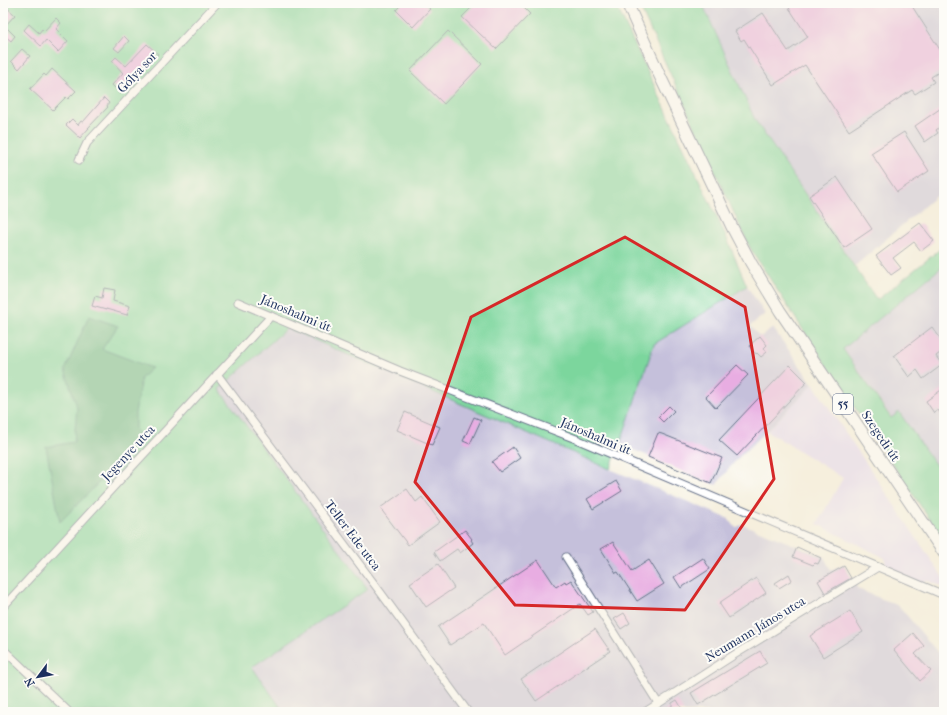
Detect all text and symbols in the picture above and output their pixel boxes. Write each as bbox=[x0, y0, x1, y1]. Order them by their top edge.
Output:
street label: Gólya sor bbox=[114, 48, 160, 96]
street label: Jánoshalmi út bbox=[257, 291, 334, 335]
road number: 55 bbox=[833, 394, 853, 414]
street label: Szegedi út bbox=[859, 408, 904, 465]
street label: Jánoshalmi út bbox=[557, 414, 634, 458]
street label: Jegenye utca bbox=[98, 421, 158, 485]
street label: Teller Ede utca bbox=[322, 497, 385, 574]
street label: Neumann János utca bbox=[702, 593, 809, 665]
north arrow bbox=[18, 657, 58, 697]
text: N bbox=[22, 675, 38, 689]

